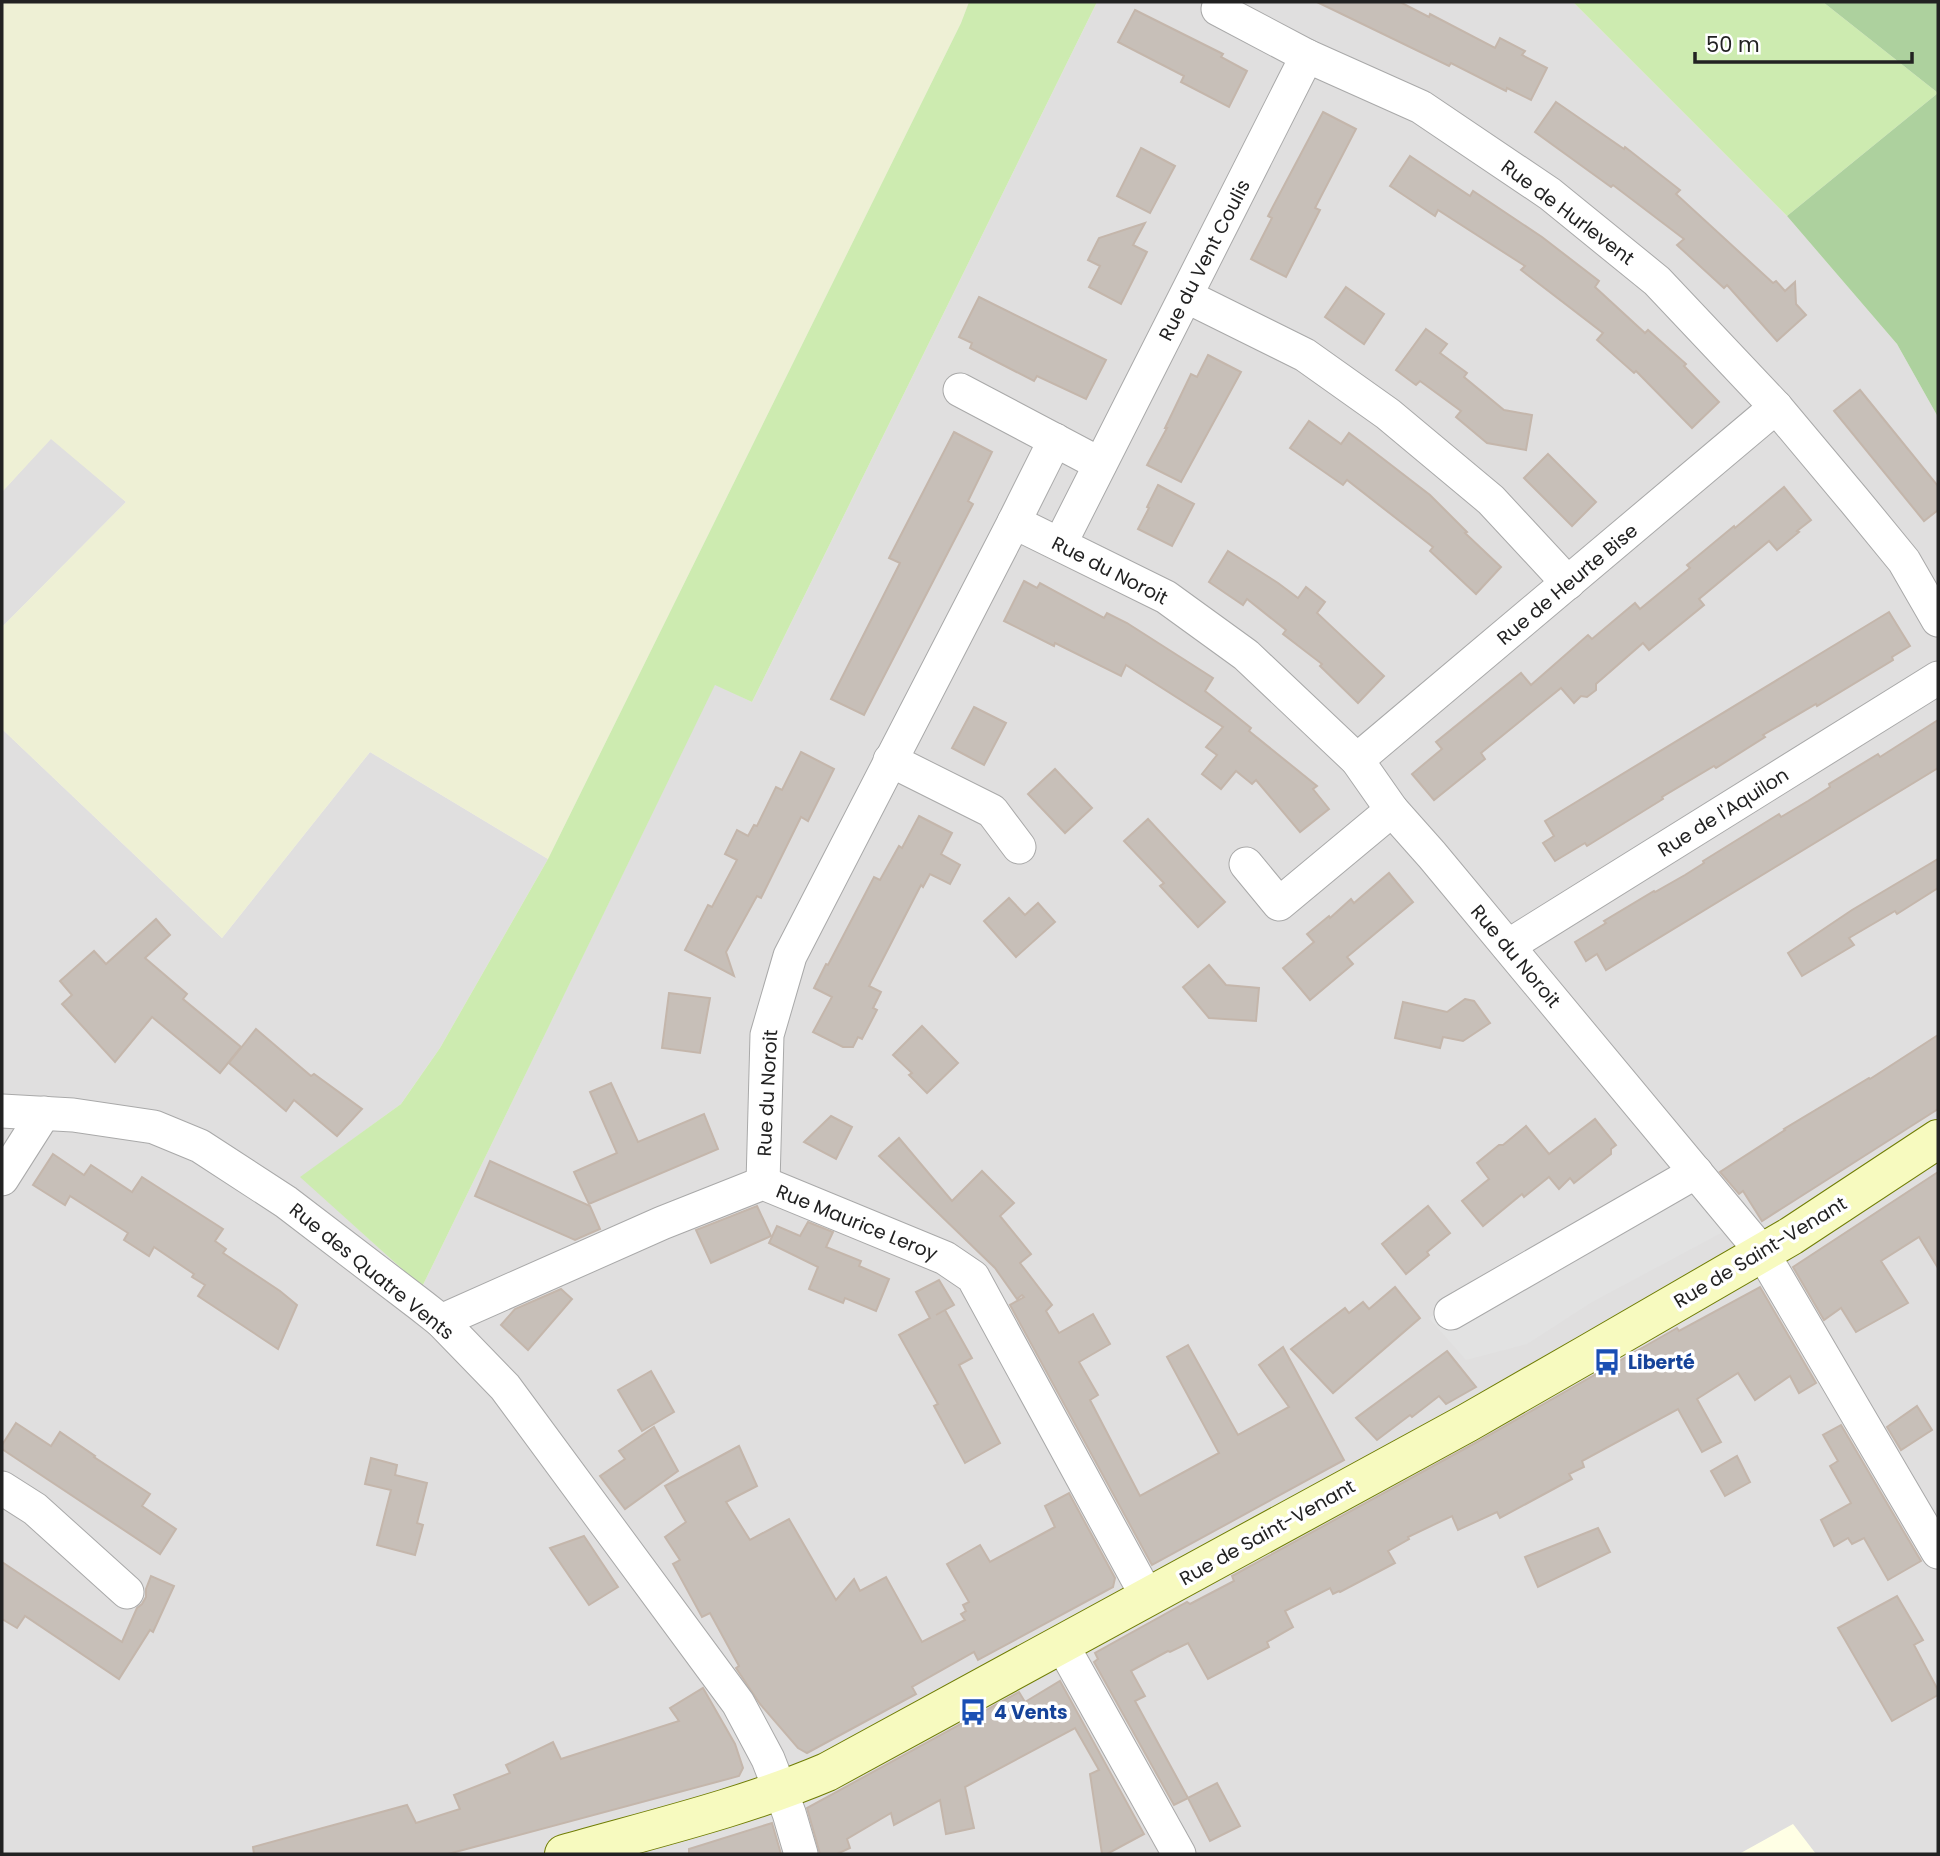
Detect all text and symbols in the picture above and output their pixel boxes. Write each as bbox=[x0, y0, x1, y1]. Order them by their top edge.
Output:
scale bar bbox=[1695, 21, 1912, 65]
text: 50 m bbox=[1706, 30, 1760, 59]
street label: Rue de Hurlevent bbox=[1495, 153, 1640, 272]
street label: Rue du Vent Coulis bbox=[1152, 175, 1257, 346]
street label: Rue de Heurte Bise bbox=[1491, 517, 1644, 651]
street label: Rue du Noroit bbox=[1047, 530, 1173, 611]
street label: Rue de l'Aquilon bbox=[1653, 761, 1794, 863]
street label: Rue du Noroit bbox=[1464, 899, 1567, 1014]
street label: Rue du Noroit bbox=[751, 1029, 784, 1157]
street label: Rue Maurice Leroy bbox=[772, 1178, 942, 1267]
street label: Rue de Saint-Venant bbox=[1669, 1190, 1852, 1315]
street label: Rue des Quatre Vents bbox=[284, 1197, 460, 1346]
bus stop icon: Liberté bbox=[1592, 1347, 1622, 1377]
place label: Liberté bbox=[1628, 1349, 1695, 1376]
street label: Rue de Saint-Venant bbox=[1174, 1473, 1360, 1592]
bus stop icon: 4 Vents bbox=[958, 1697, 988, 1727]
place label: 4 Vents bbox=[994, 1699, 1068, 1726]

